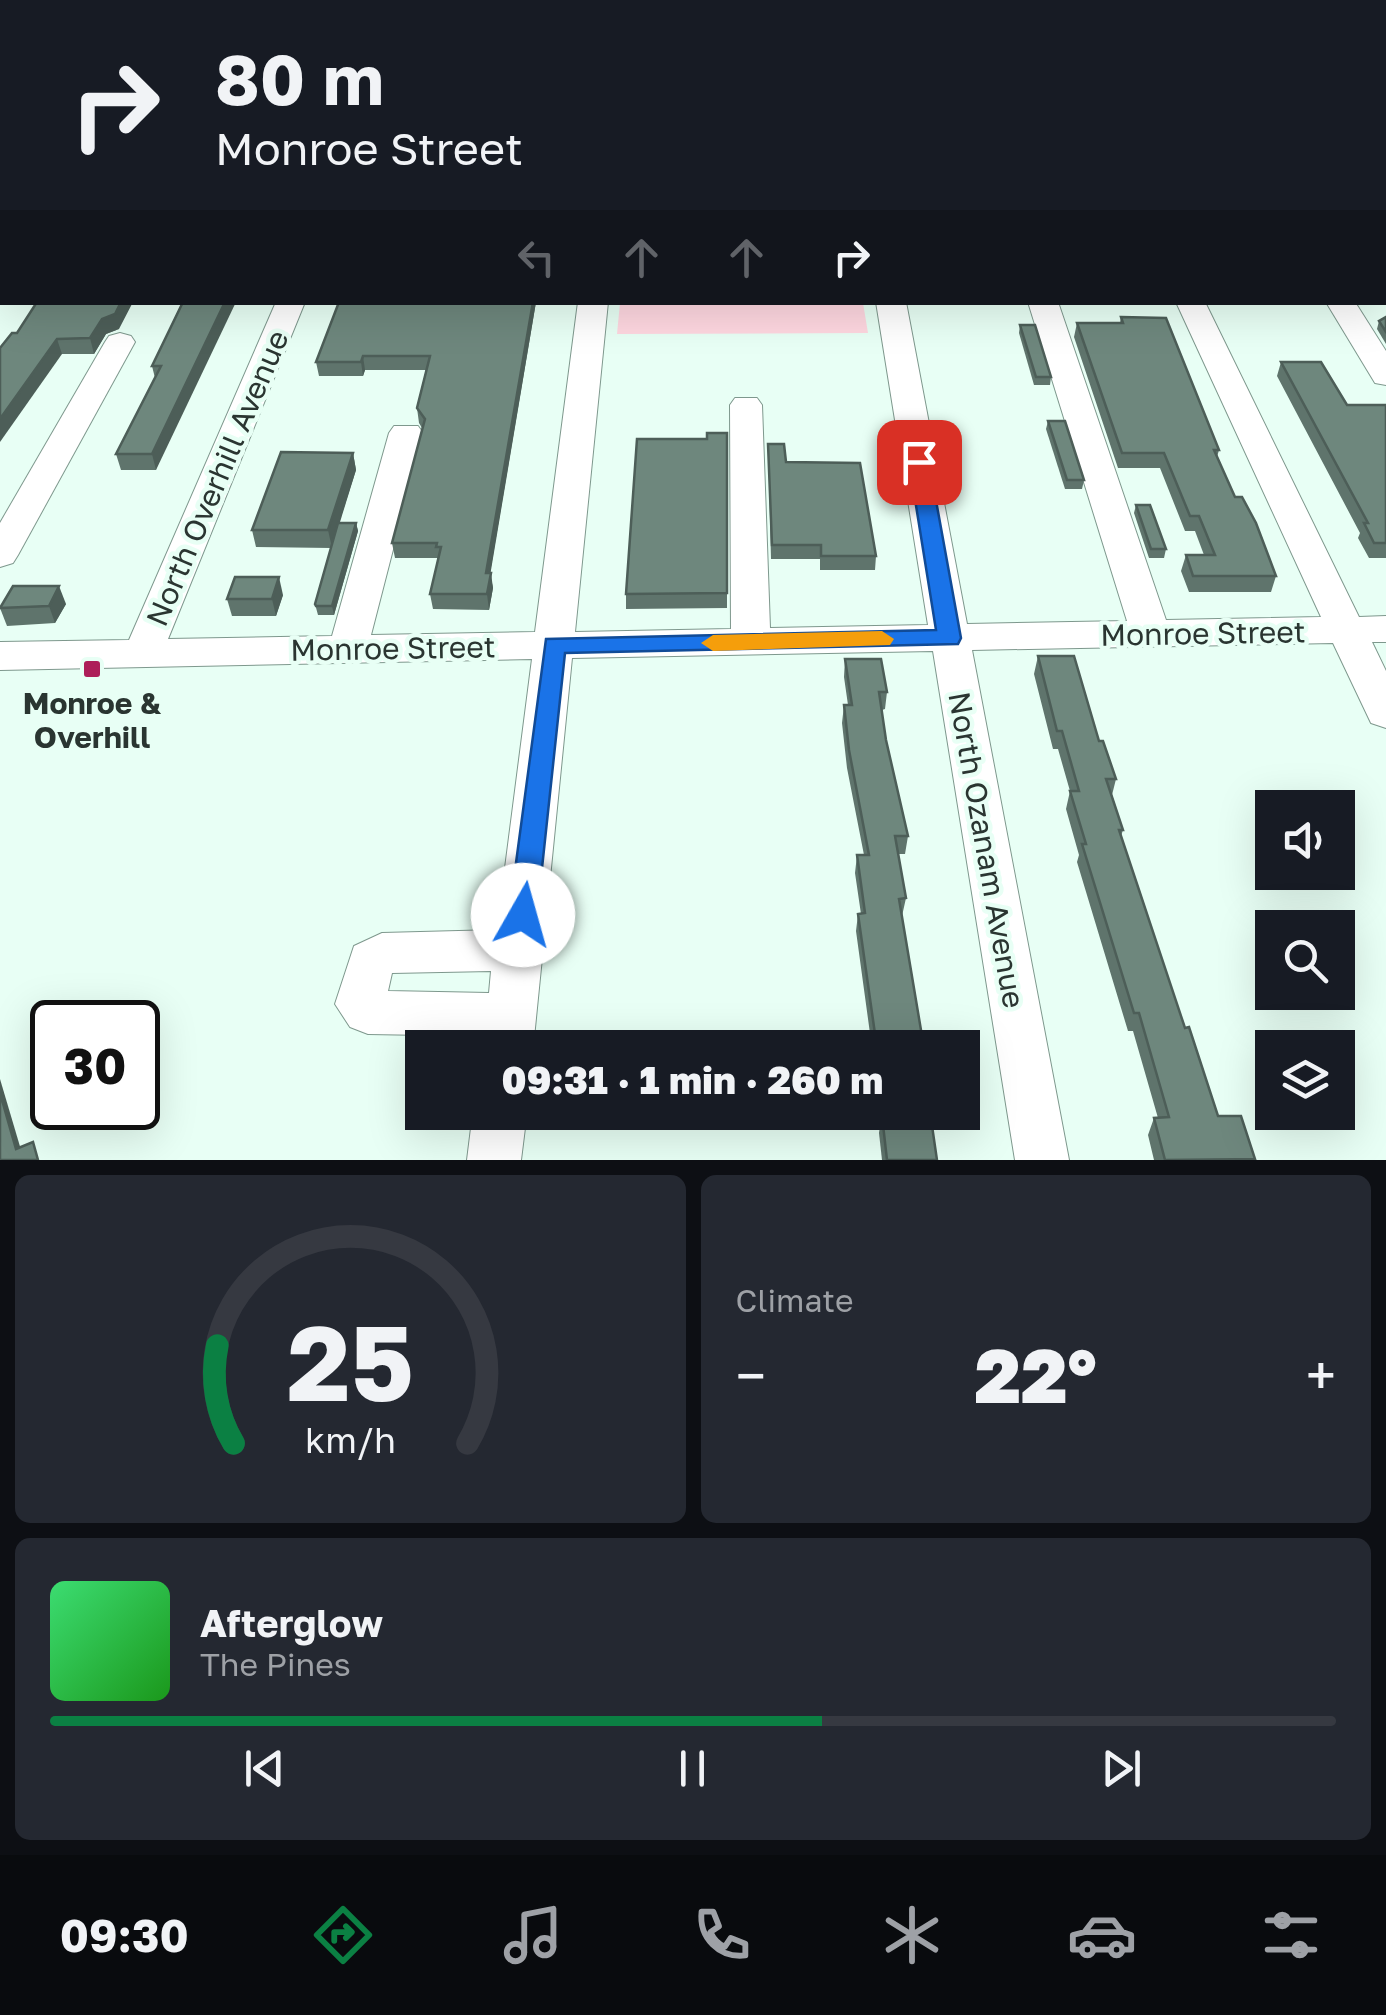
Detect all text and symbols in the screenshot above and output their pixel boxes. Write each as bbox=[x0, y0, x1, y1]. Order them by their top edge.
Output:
text: 80 m bbox=[215, 36, 384, 120]
icon: right bbox=[50, 40, 180, 170]
text: Monroe Street bbox=[215, 121, 523, 175]
icon: left bbox=[509, 230, 564, 285]
icon: ahead bbox=[614, 230, 669, 285]
icon: ahead bbox=[719, 230, 774, 285]
icon: right bbox=[824, 230, 879, 285]
street label: North Overhill Avenue bbox=[138, 325, 296, 631]
pin bbox=[877, 420, 962, 505]
icon: arrive bbox=[892, 435, 947, 490]
street label: Monroe Street bbox=[1100, 613, 1306, 653]
street label: Monroe Street bbox=[290, 628, 496, 668]
marker: Monroe & Overhill bbox=[81, 658, 103, 680]
place label: Monroe & Overhill bbox=[23, 685, 162, 755]
street label: North Ozanam Avenue bbox=[941, 689, 1033, 1011]
map controls bbox=[1255, 790, 1355, 1130]
button: sound bbox=[1255, 790, 1355, 890]
position arrow bbox=[471, 863, 575, 967]
button: search bbox=[1255, 910, 1355, 1010]
speed limit sign: 30 bbox=[30, 1000, 160, 1130]
button: layers bbox=[1255, 1030, 1355, 1130]
text: 09:31 · 1 min · 260 m bbox=[502, 1057, 883, 1102]
text: Climate bbox=[736, 1281, 854, 1319]
text: 25 bbox=[287, 1299, 414, 1424]
text: 22° bbox=[975, 1329, 1097, 1420]
text: − bbox=[736, 1342, 766, 1408]
text: + bbox=[1306, 1342, 1336, 1408]
text: km/h bbox=[305, 1418, 396, 1461]
text: Afterglow bbox=[200, 1600, 383, 1645]
text: The Pines bbox=[200, 1645, 351, 1683]
icon: previous bbox=[237, 1741, 292, 1796]
icon: pause bbox=[665, 1741, 720, 1796]
icon: next bbox=[1094, 1741, 1149, 1796]
icon: directions bbox=[308, 1900, 378, 1970]
icon: music bbox=[498, 1900, 568, 1970]
icon: phone bbox=[687, 1900, 757, 1970]
icon: climate bbox=[877, 1900, 947, 1970]
icon: car bbox=[1067, 1900, 1137, 1970]
icon: filters bbox=[1256, 1900, 1326, 1970]
text: 09:30 bbox=[60, 1908, 189, 1962]

